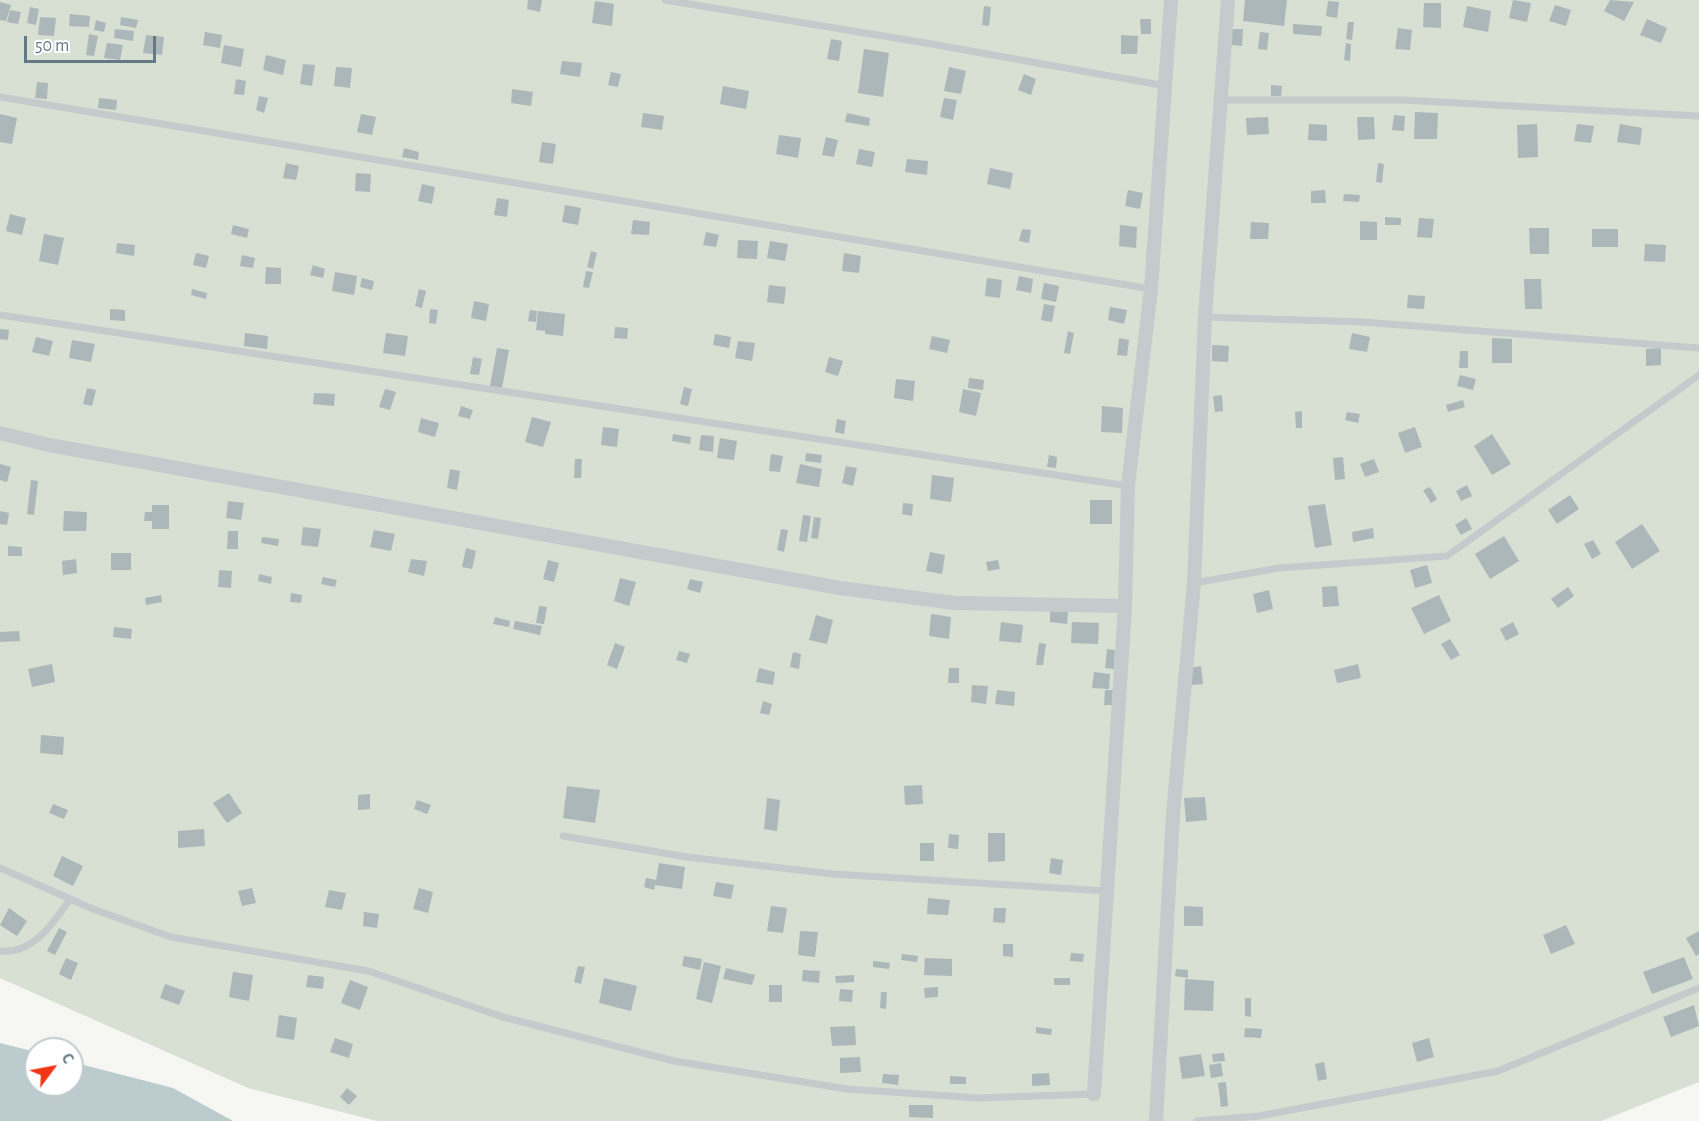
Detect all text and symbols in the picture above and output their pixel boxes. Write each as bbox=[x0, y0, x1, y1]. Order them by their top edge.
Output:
scale bar bbox=[27, 24, 159, 62]
text: 50 m bbox=[35, 37, 69, 55]
north arrow bbox=[24, 1037, 84, 1097]
text: С bbox=[58, 1051, 77, 1067]

